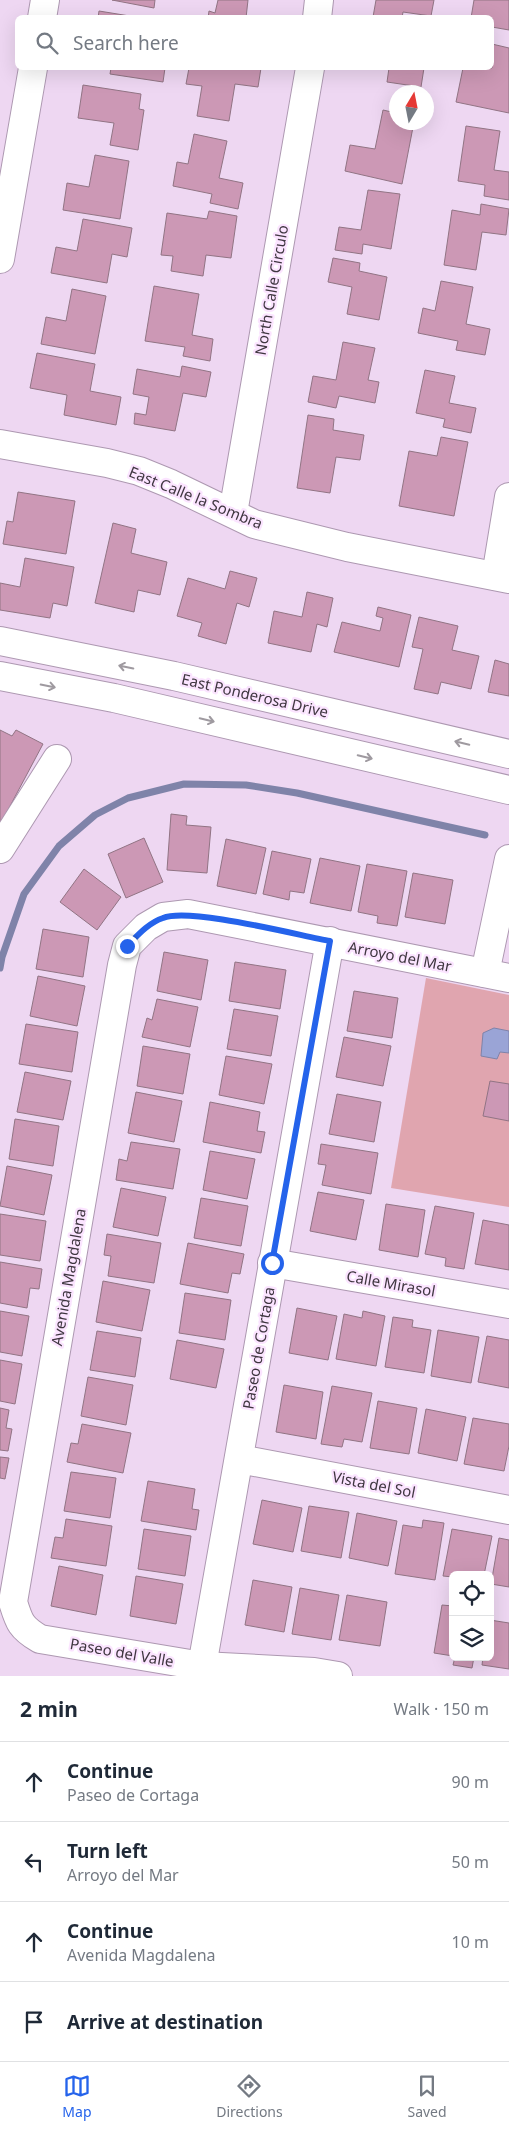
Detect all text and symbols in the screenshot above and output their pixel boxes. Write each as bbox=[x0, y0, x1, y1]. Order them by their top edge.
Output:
search box bbox=[15, 15, 494, 70]
icon: search bbox=[33, 29, 61, 57]
text: Search here bbox=[73, 30, 179, 56]
north arrow bbox=[389, 85, 434, 130]
street label: North Calle Circulo bbox=[250, 223, 292, 357]
street label: East Calle la Sombra bbox=[126, 461, 266, 533]
one-way arrow bbox=[119, 661, 135, 671]
street label: East Ponderosa Drive bbox=[180, 668, 330, 722]
one-way arrow bbox=[39, 681, 55, 691]
one-way arrow bbox=[198, 716, 214, 725]
one-way arrow bbox=[454, 738, 470, 747]
one-way arrow bbox=[357, 753, 373, 762]
route end bbox=[116, 935, 139, 958]
street label: Arroyo del Mar bbox=[347, 936, 453, 976]
street label: Avenida Magdalena bbox=[46, 1207, 90, 1347]
route start bbox=[261, 1252, 284, 1275]
street label: Calle Mirasol bbox=[345, 1265, 437, 1301]
street label: Paseo de Cortaga bbox=[237, 1285, 279, 1411]
street label: Vista del Sol bbox=[331, 1466, 417, 1502]
map controls bbox=[449, 1571, 494, 1661]
button: locate bbox=[449, 1571, 494, 1616]
button: layers bbox=[449, 1616, 494, 1661]
street label: Paseo del Valle bbox=[69, 1633, 175, 1671]
text: 2 min bbox=[20, 1695, 78, 1723]
text: Walk · 150 m bbox=[394, 1698, 489, 1720]
text: Continue bbox=[67, 1758, 153, 1784]
icon: ahead bbox=[20, 1768, 48, 1796]
text: 90 m bbox=[452, 1771, 489, 1793]
text: Paseo de Cortaga bbox=[67, 1784, 199, 1806]
text: Turn left bbox=[67, 1838, 148, 1864]
icon: left bbox=[20, 1848, 48, 1876]
text: 50 m bbox=[452, 1851, 489, 1873]
text: Arroyo del Mar bbox=[67, 1864, 179, 1886]
text: Continue bbox=[67, 1918, 153, 1944]
icon: ahead bbox=[20, 1928, 48, 1956]
text: 10 m bbox=[452, 1931, 489, 1953]
text: Avenida Magdalena bbox=[67, 1944, 216, 1966]
icon: arrive bbox=[20, 2008, 48, 2036]
text: Arrive at destination bbox=[67, 2009, 263, 2035]
tab: Map bbox=[62, 2072, 92, 2121]
tab: Directions bbox=[216, 2072, 283, 2121]
tab: Saved bbox=[407, 2072, 447, 2121]

